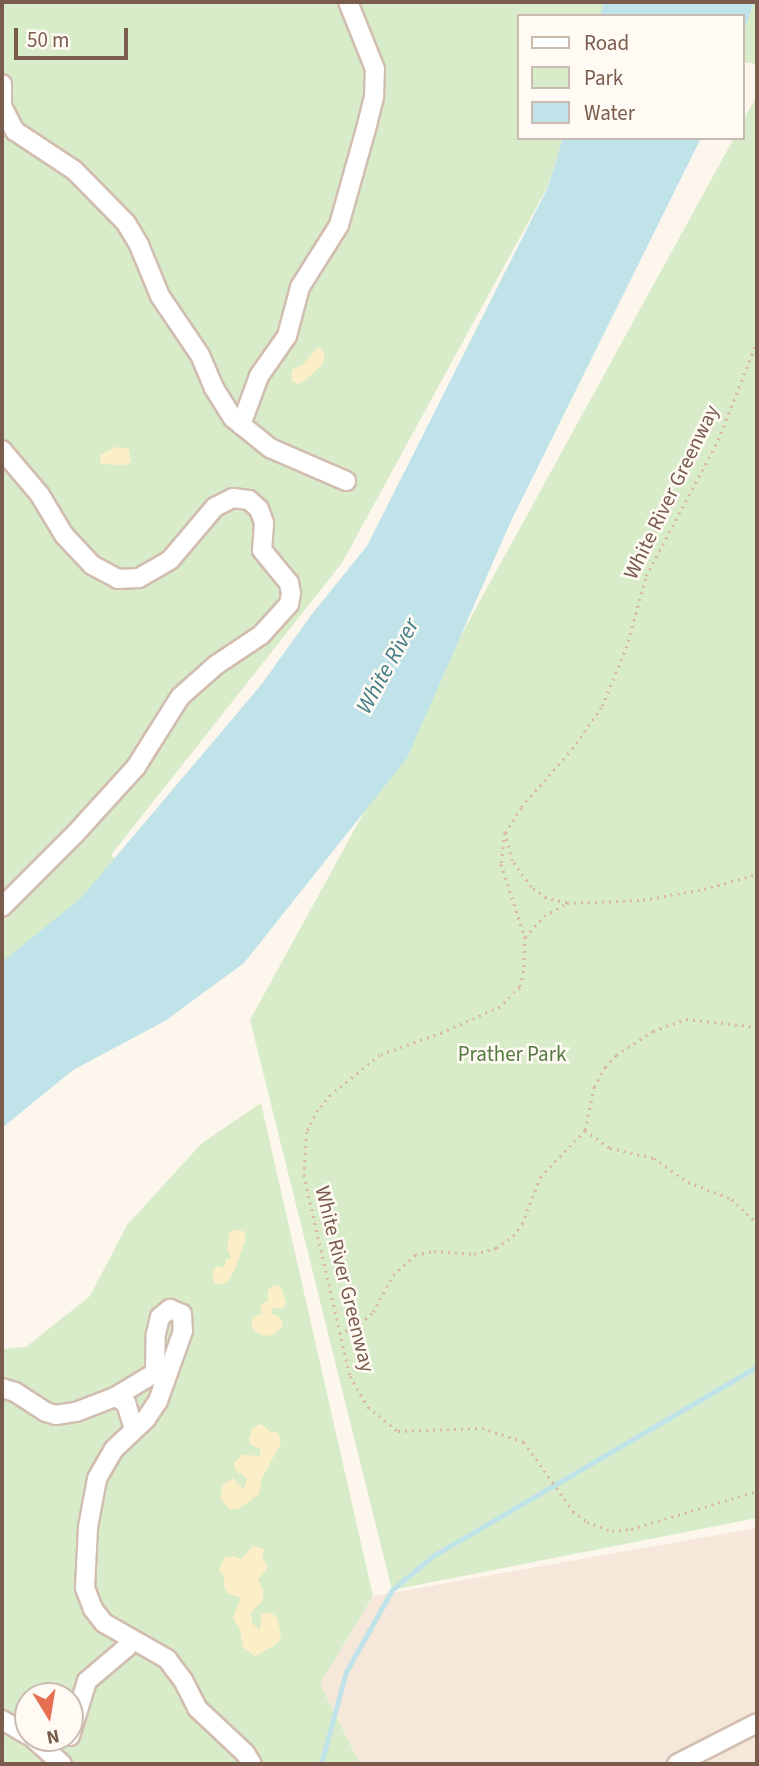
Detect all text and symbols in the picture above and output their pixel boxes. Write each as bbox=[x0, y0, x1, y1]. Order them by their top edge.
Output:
scale bar bbox=[18, 14, 131, 58]
legend bbox=[518, 14, 745, 140]
text: 50 m bbox=[27, 25, 69, 55]
text: Road bbox=[584, 28, 629, 58]
text: Park bbox=[584, 63, 623, 93]
text: Water bbox=[584, 98, 635, 128]
street label: White River Greenway bbox=[618, 401, 724, 583]
water label: White River bbox=[350, 613, 426, 719]
park label: Prather Park bbox=[458, 1041, 566, 1067]
street label: White River Greenway bbox=[310, 1183, 380, 1375]
north arrow bbox=[14, 1682, 84, 1752]
text: N bbox=[44, 1722, 62, 1751]

